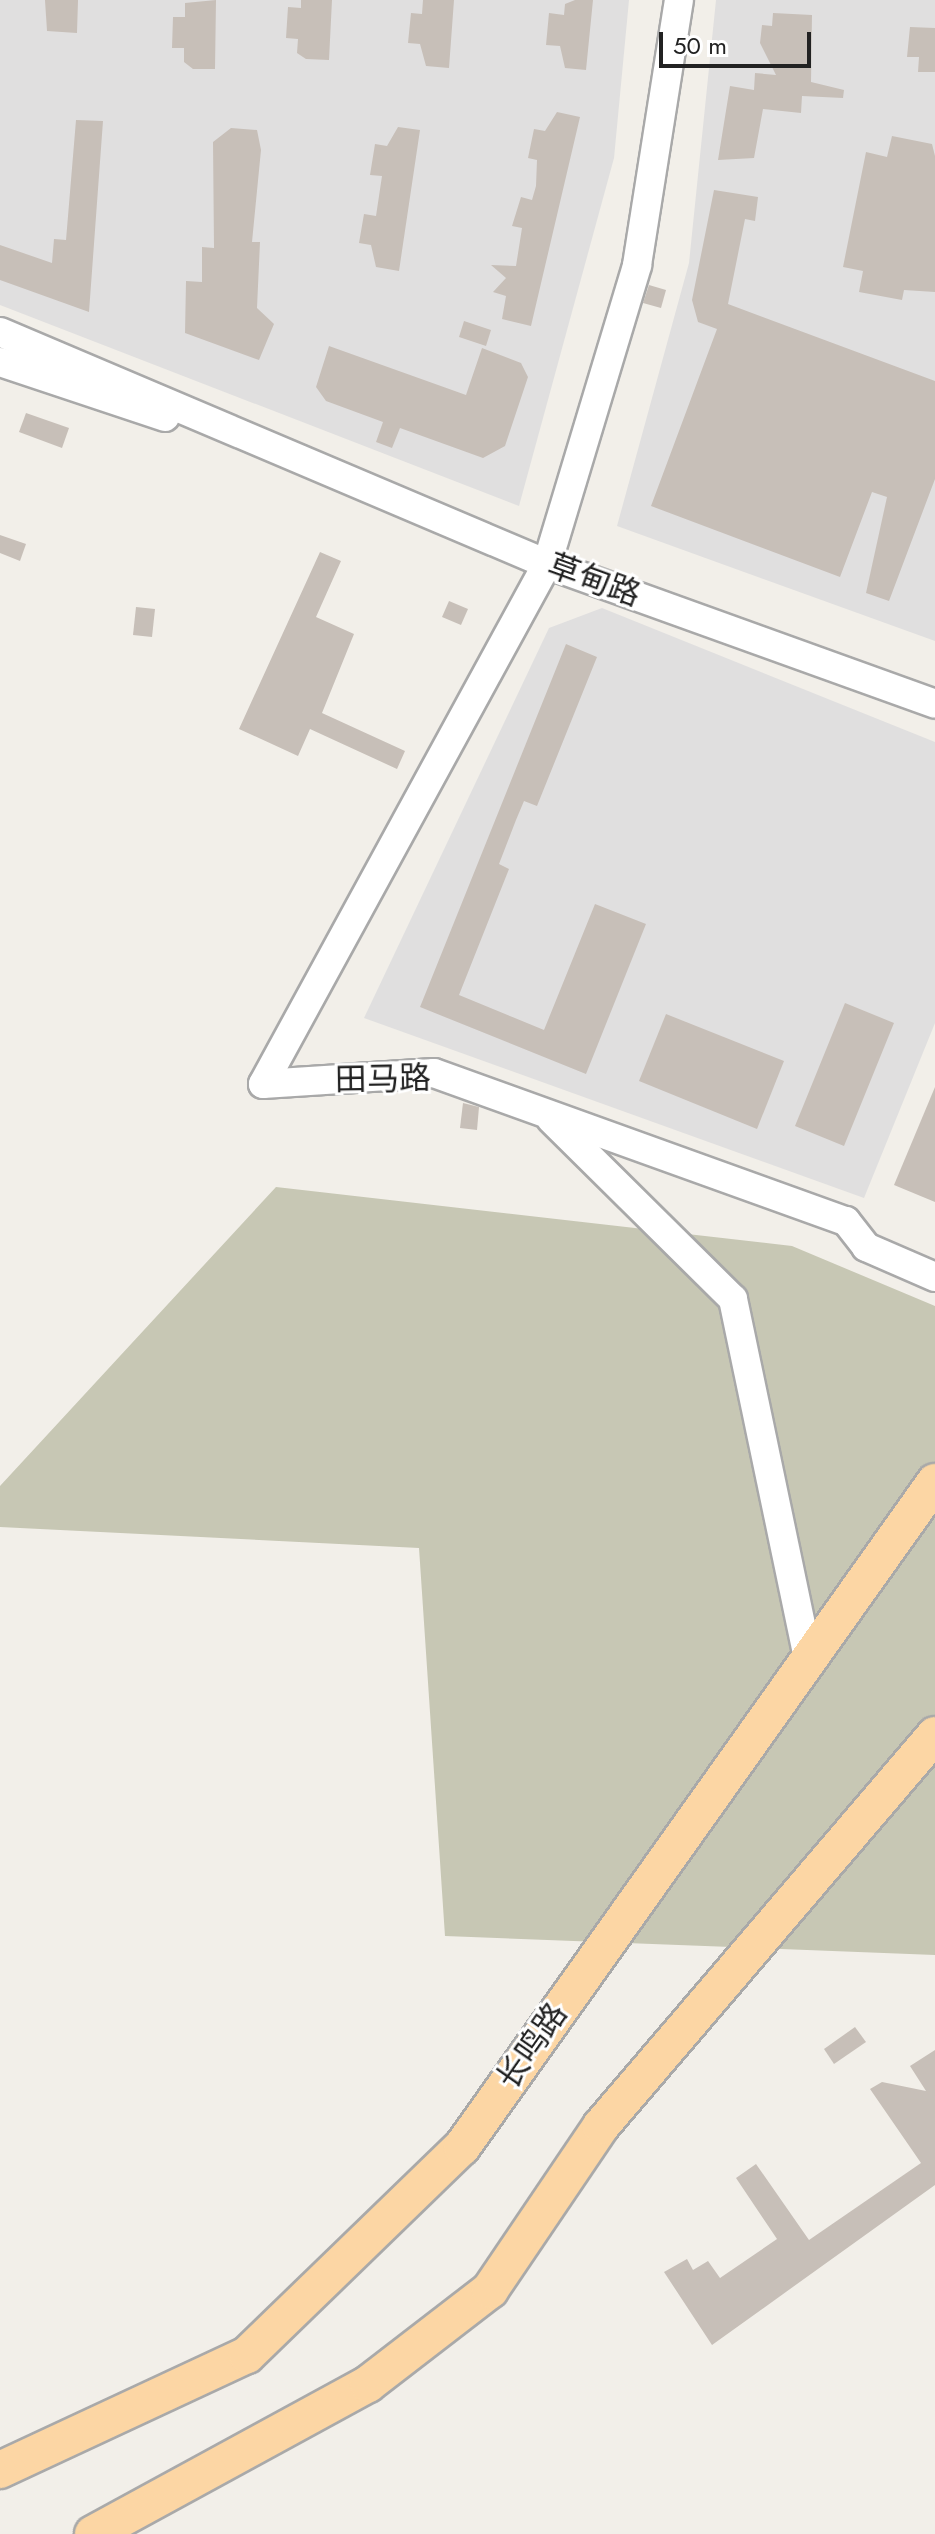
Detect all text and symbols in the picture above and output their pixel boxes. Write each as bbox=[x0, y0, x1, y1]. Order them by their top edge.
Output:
scale bar bbox=[663, 16, 815, 66]
text: 50 m bbox=[673, 28, 727, 63]
street label: 草甸路 bbox=[542, 546, 646, 614]
street label: 田马路 bbox=[335, 1059, 431, 1099]
street label: 长鸣路 bbox=[489, 1996, 575, 2096]

